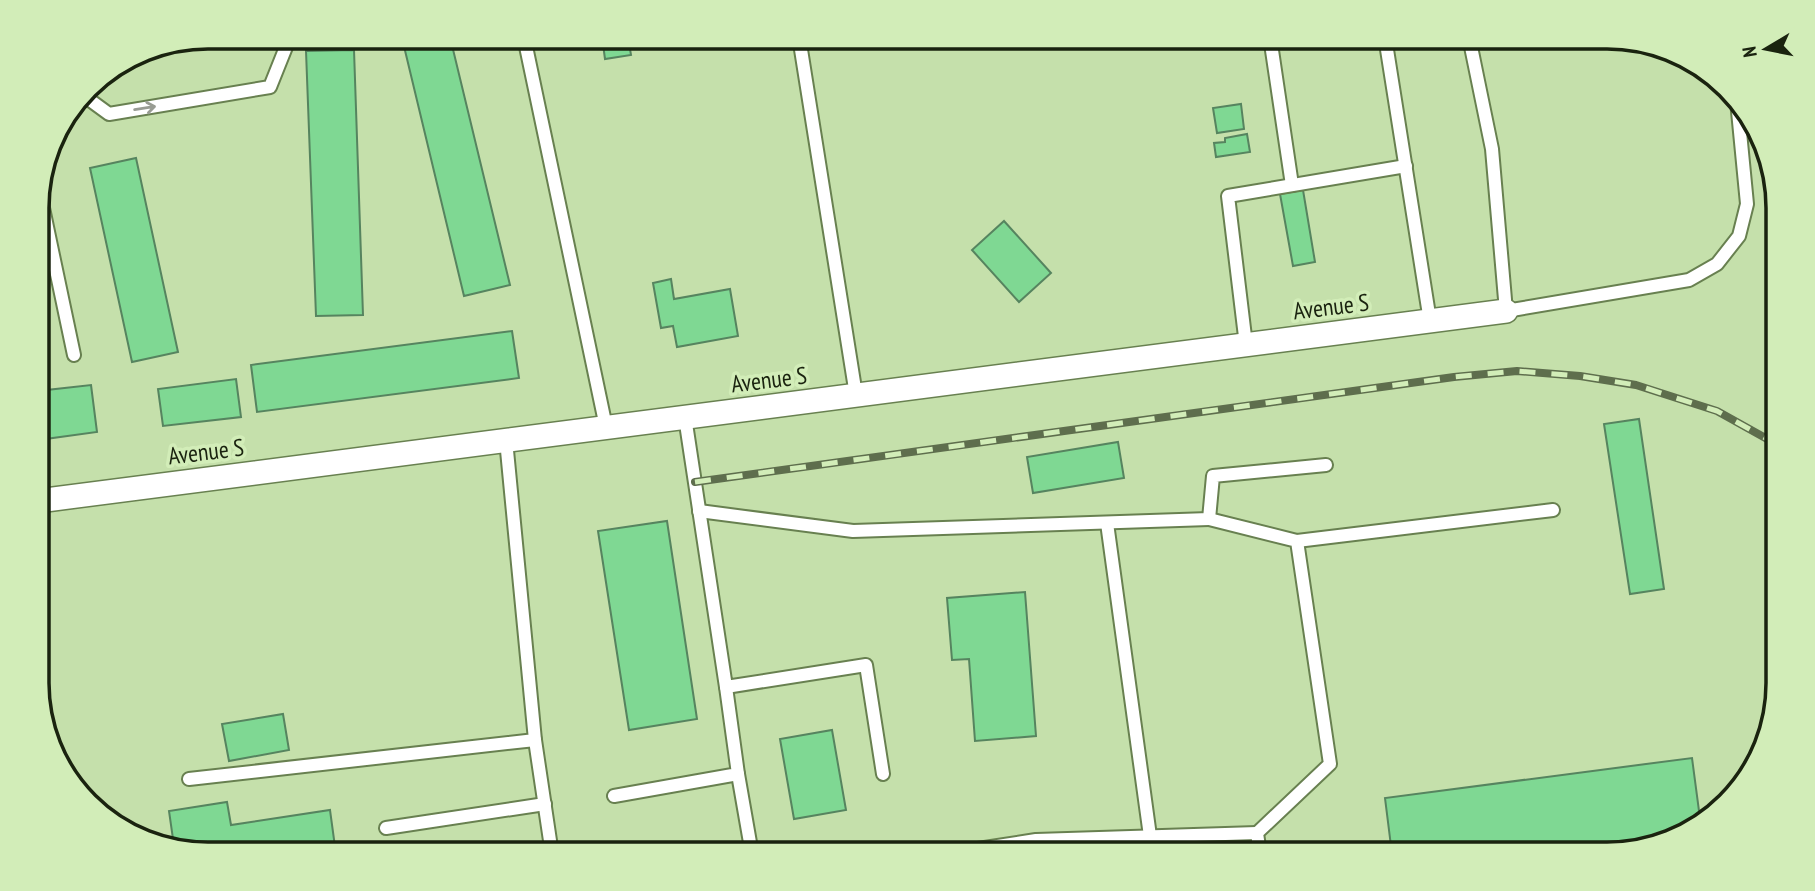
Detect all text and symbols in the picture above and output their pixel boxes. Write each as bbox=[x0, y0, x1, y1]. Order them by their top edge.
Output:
north arrow bbox=[1731, 14, 1801, 84]
text: N bbox=[1737, 45, 1762, 59]
one-way arrow bbox=[133, 101, 156, 114]
street label: Avenue S bbox=[1291, 286, 1371, 327]
street label: Avenue S bbox=[729, 359, 809, 400]
street label: Avenue S bbox=[166, 431, 246, 472]

